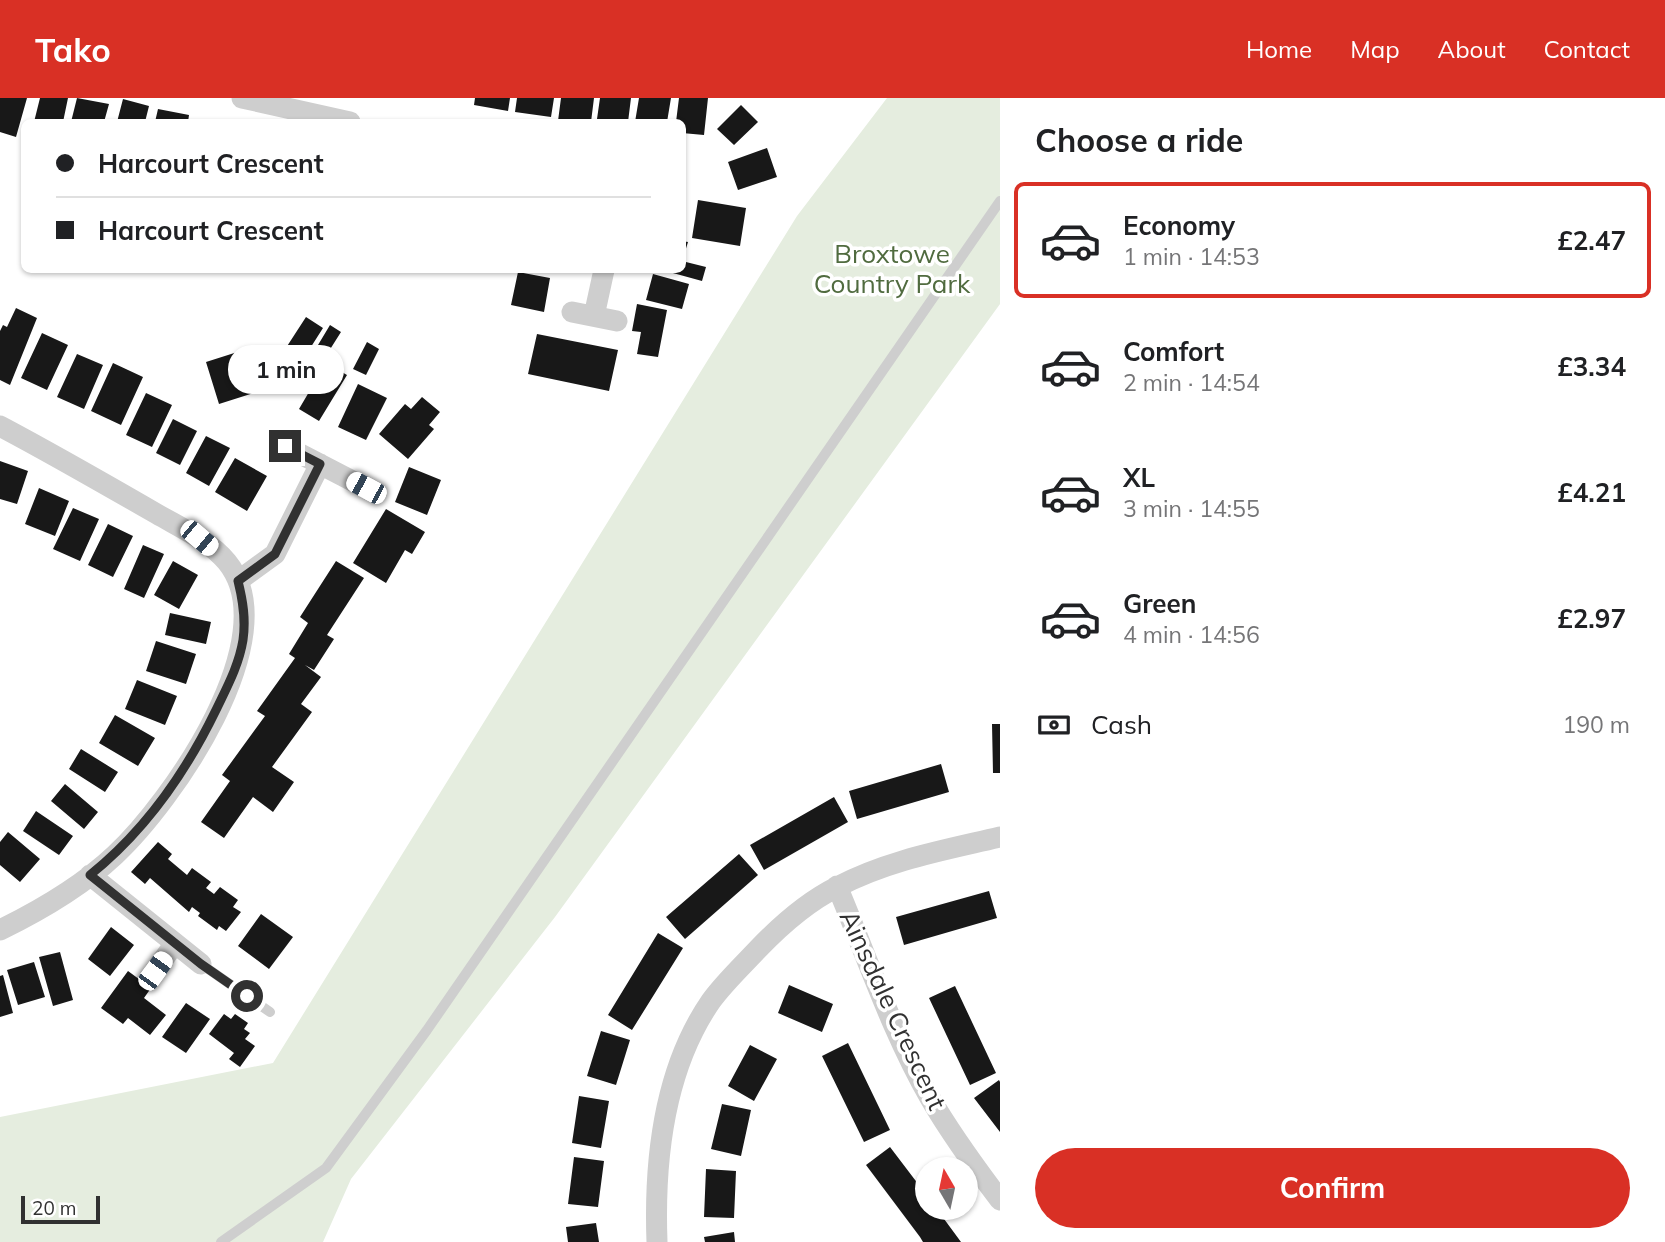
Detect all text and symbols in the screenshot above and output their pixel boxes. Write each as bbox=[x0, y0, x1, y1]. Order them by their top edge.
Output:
text: Tako bbox=[35, 29, 111, 70]
text: Home bbox=[1246, 34, 1312, 64]
text: Map bbox=[1350, 34, 1400, 64]
text: About bbox=[1438, 34, 1506, 64]
text: Contact bbox=[1544, 34, 1630, 64]
text: Choose a ride bbox=[1035, 120, 1243, 160]
text: Harcourt Crescent bbox=[98, 147, 324, 180]
icon: car bbox=[1039, 209, 1102, 272]
text: Economy bbox=[1123, 209, 1235, 242]
text: Harcourt Crescent bbox=[98, 214, 324, 247]
text: £2.47 bbox=[1557, 224, 1626, 257]
park label: Broxtowe Country Park bbox=[814, 237, 971, 300]
text: 1 min · 14:53 bbox=[1123, 242, 1260, 271]
icon: car bbox=[1039, 335, 1102, 398]
text: Comfort bbox=[1123, 335, 1224, 368]
callout: 1 min bbox=[227, 344, 343, 394]
text: £3.34 bbox=[1557, 350, 1626, 383]
text: 1 min bbox=[256, 355, 316, 384]
text: 2 min · 14:54 bbox=[1123, 368, 1260, 397]
route end bbox=[269, 430, 301, 462]
icon: car bbox=[1039, 461, 1102, 524]
text: XL bbox=[1123, 461, 1155, 494]
car bbox=[343, 469, 390, 507]
text: £4.21 bbox=[1557, 476, 1626, 509]
text: 3 min · 14:55 bbox=[1123, 494, 1260, 523]
car bbox=[177, 516, 222, 560]
icon: car bbox=[1039, 587, 1102, 650]
text: Green bbox=[1123, 587, 1196, 620]
text: £2.97 bbox=[1557, 602, 1626, 635]
text: 4 min · 14:56 bbox=[1123, 620, 1260, 649]
icon: cash bbox=[1035, 706, 1073, 744]
text: Cash bbox=[1091, 708, 1152, 741]
text: 190 m bbox=[1562, 710, 1630, 739]
street label: Ainsdale Crescent bbox=[833, 905, 954, 1115]
car bbox=[135, 948, 176, 994]
route start bbox=[231, 980, 263, 1012]
button: Confirm bbox=[1035, 1148, 1630, 1228]
north arrow bbox=[915, 1157, 978, 1220]
map controls bbox=[915, 1157, 978, 1220]
scale bar bbox=[21, 1193, 100, 1225]
text: 20 m bbox=[32, 1196, 76, 1220]

